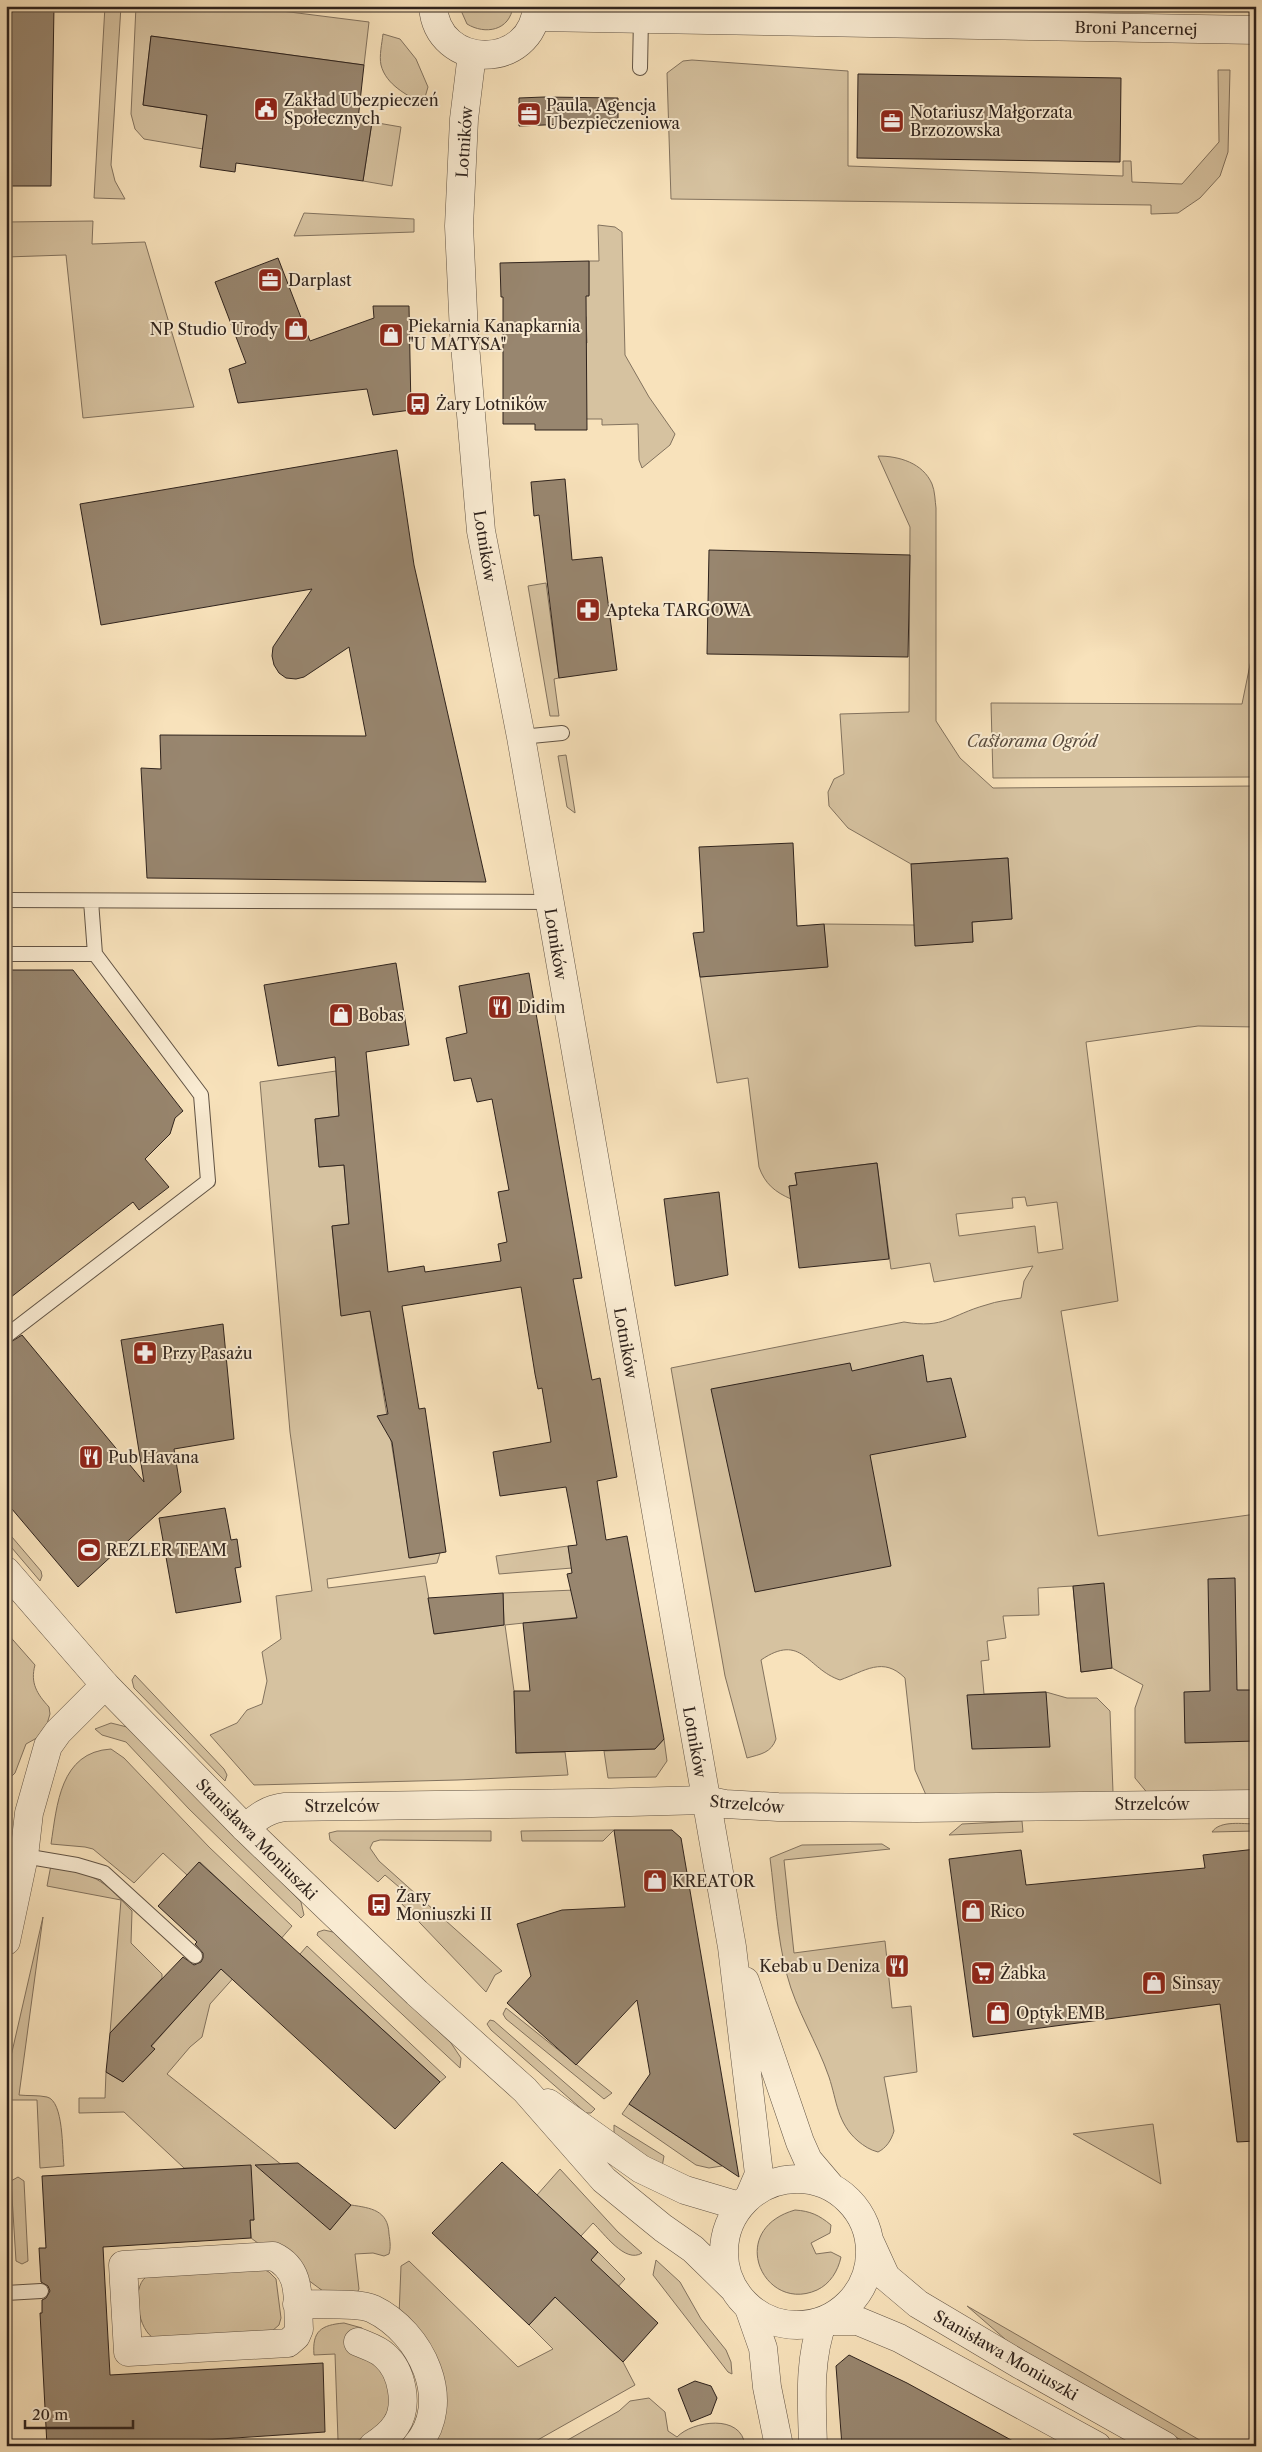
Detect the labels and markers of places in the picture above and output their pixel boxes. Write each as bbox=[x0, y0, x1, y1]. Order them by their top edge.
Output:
place label: Zakład Ubezpieczeń Społecznych bbox=[284, 90, 439, 128]
place label: Paula, Agencja Ubezpieczeniowa bbox=[546, 95, 681, 133]
public building icon: Zakład Ubezpieczeń Społecznych bbox=[253, 96, 279, 122]
office icon: Paula, Agencja Ubezpieczeniowa bbox=[516, 101, 542, 127]
place label: Notariusz Małgorzata Brzozowska bbox=[910, 102, 1073, 140]
office icon: Notariusz Małgorzata Brzozowska bbox=[879, 108, 905, 134]
office icon: Darplast bbox=[257, 267, 283, 293]
place label: Darplast bbox=[288, 270, 352, 290]
shop icon: NP Studio Urody bbox=[283, 316, 309, 342]
place label: Piekarnia Kanapkarnia "U MATYSA" bbox=[408, 316, 581, 354]
place label: NP Studio Urody bbox=[150, 319, 279, 339]
shop icon: Piekarnia Kanapkarnia "U MATYSA" bbox=[378, 322, 404, 348]
bus stop icon: Żary Lotników bbox=[405, 391, 431, 417]
place label: Żary Lotników bbox=[436, 394, 547, 414]
pharmacy icon: Apteka TARGOWA bbox=[575, 597, 601, 623]
place label: Apteka TARGOWA bbox=[605, 600, 753, 620]
restaurant icon: Didim bbox=[487, 994, 513, 1020]
place label: Didim bbox=[518, 997, 565, 1017]
shop icon: Bobas bbox=[328, 1002, 354, 1028]
place label: Bobas bbox=[358, 1005, 404, 1025]
pharmacy icon: Przy Pasażu bbox=[132, 1340, 158, 1366]
place label: Przy Pasażu bbox=[162, 1343, 253, 1363]
restaurant icon: Pub Havana bbox=[78, 1444, 104, 1470]
place label: Pub Havana bbox=[108, 1447, 200, 1467]
sports icon: REZLER TEAM bbox=[76, 1537, 102, 1563]
place label: REZLER TEAM bbox=[106, 1540, 227, 1560]
shop icon: KREATOR bbox=[642, 1868, 668, 1894]
place label: KREATOR bbox=[672, 1871, 756, 1891]
place label: Żary Moniuszki II bbox=[396, 1886, 492, 1924]
bus stop icon: Żary Moniuszki II bbox=[366, 1892, 392, 1918]
shop icon: Rico bbox=[960, 1898, 986, 1924]
place label: Rico bbox=[990, 1901, 1025, 1921]
restaurant icon: Kebab u Deniza bbox=[884, 1953, 910, 1979]
place label: Kebab u Deniza bbox=[759, 1956, 881, 1976]
supermarket icon: Żabka bbox=[970, 1960, 996, 1986]
place label: Żabka bbox=[1000, 1963, 1047, 1983]
shop icon: Sinsay bbox=[1141, 1970, 1167, 1996]
place label: Sinsay bbox=[1172, 1973, 1221, 1993]
shop icon: Optyk EMB bbox=[985, 2000, 1011, 2026]
place label: Optyk EMB bbox=[1016, 2003, 1105, 2023]

